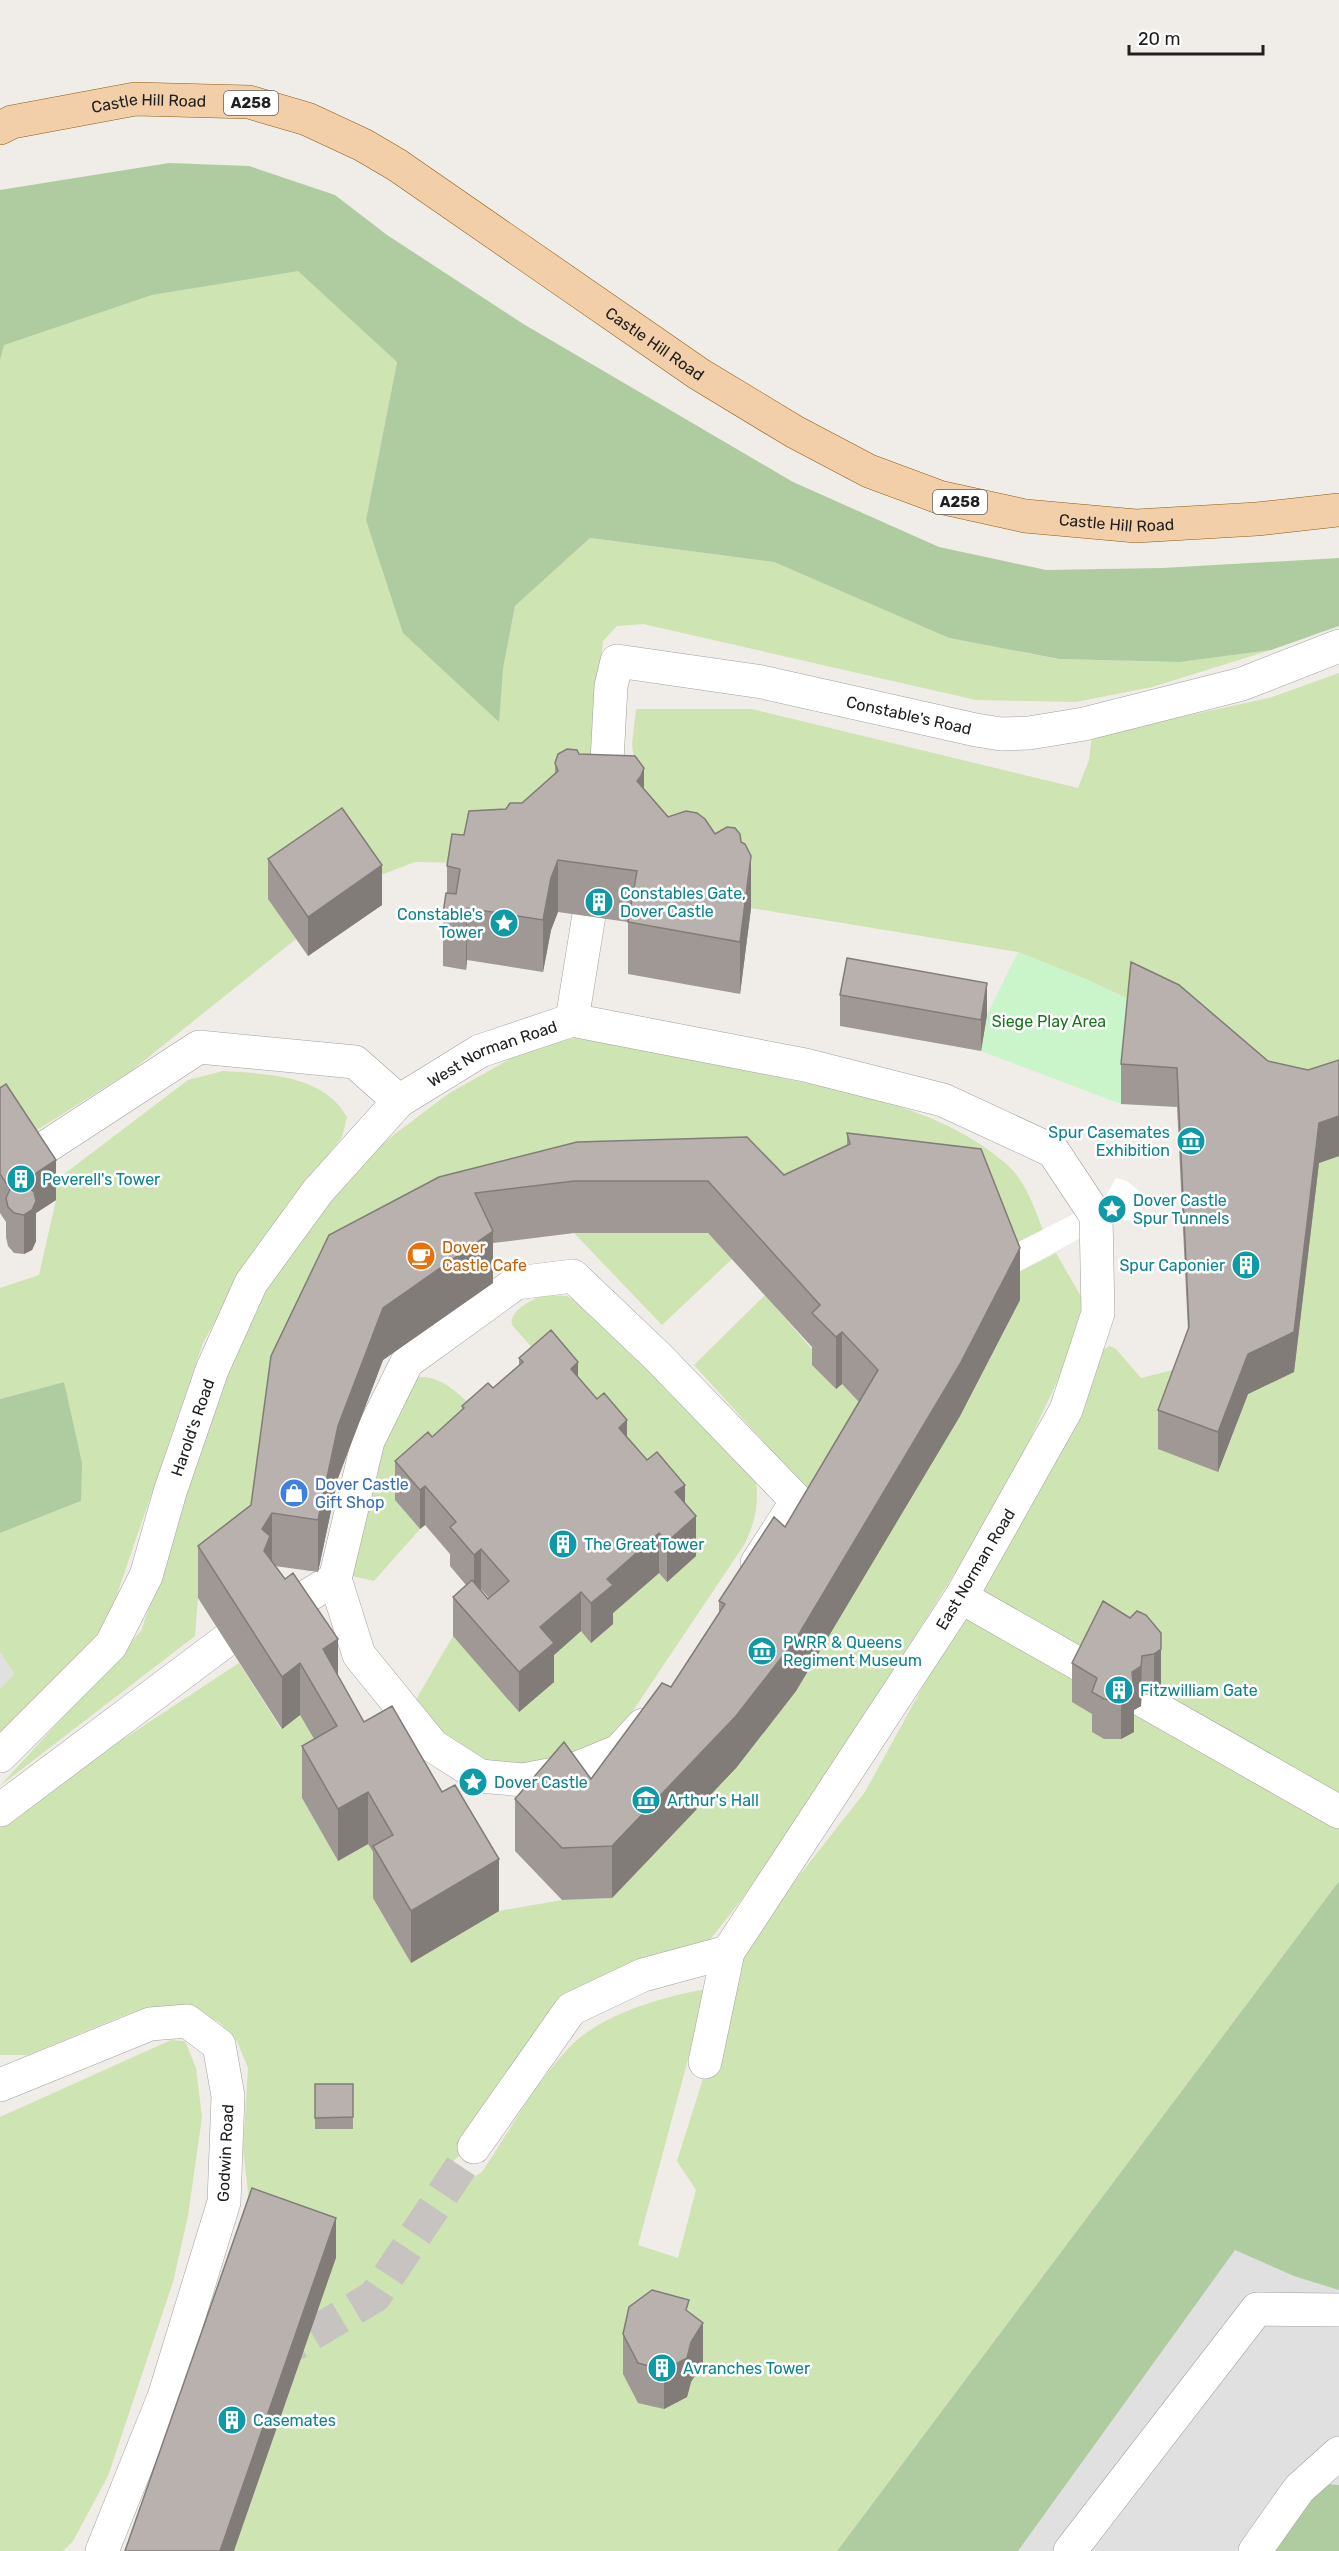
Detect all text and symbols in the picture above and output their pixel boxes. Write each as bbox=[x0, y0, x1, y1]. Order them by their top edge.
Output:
scale bar bbox=[1129, 18, 1262, 56]
text: 20 m bbox=[1138, 28, 1180, 50]
street label: Castle Hill Road bbox=[90, 90, 206, 117]
road number: A258 bbox=[224, 91, 278, 115]
street label: Castle Hill Road bbox=[602, 303, 708, 385]
road number: A258 bbox=[933, 490, 987, 514]
street label: Castle Hill Road bbox=[1058, 510, 1175, 536]
street label: Constable's Road bbox=[844, 692, 973, 739]
place label: Constables Gate, Dover Castle bbox=[620, 884, 746, 921]
building icon: Constables Gate, Dover Castle bbox=[583, 886, 615, 918]
place label: Constable's Tower bbox=[397, 905, 483, 942]
place icon: Constable's Tower bbox=[488, 907, 520, 939]
park label: Siege Play Area bbox=[992, 1012, 1106, 1031]
street label: West Norman Road bbox=[424, 1017, 560, 1091]
place label: Spur Casemates Exhibition bbox=[1048, 1123, 1170, 1160]
museum icon: Spur Casemates Exhibition bbox=[1175, 1125, 1207, 1157]
building icon: Peverell's Tower bbox=[5, 1163, 37, 1195]
place label: Peverell's Tower bbox=[42, 1170, 160, 1189]
place label: Dover Castle Spur Tunnels bbox=[1133, 1191, 1229, 1228]
place icon: Dover Castle Spur Tunnels bbox=[1096, 1193, 1128, 1225]
place label: Dover Castle Cafe bbox=[442, 1238, 527, 1275]
cafe icon: Dover Castle Cafe bbox=[405, 1240, 437, 1272]
building icon: Spur Caponier bbox=[1230, 1249, 1262, 1281]
place label: Spur Caponier bbox=[1119, 1256, 1225, 1275]
street label: Harold's Road bbox=[167, 1376, 218, 1479]
place label: Dover Castle Gift Shop bbox=[315, 1475, 409, 1512]
shop icon: Dover Castle Gift Shop bbox=[278, 1477, 310, 1509]
street label: East Norman Road bbox=[932, 1505, 1019, 1633]
building icon: The Great Tower bbox=[547, 1528, 579, 1560]
place label: The Great Tower bbox=[584, 1535, 704, 1554]
place label: PWRR & Queens Regiment Museum bbox=[783, 1633, 922, 1670]
museum icon: PWRR & Queens Regiment Museum bbox=[746, 1635, 778, 1667]
building icon: Fitzwilliam Gate bbox=[1103, 1674, 1135, 1706]
place label: Fitzwilliam Gate bbox=[1140, 1681, 1258, 1700]
place icon: Dover Castle bbox=[457, 1766, 489, 1798]
place label: Dover Castle bbox=[494, 1773, 588, 1792]
museum icon: Arthur's Hall bbox=[630, 1784, 662, 1816]
place label: Arthur's Hall bbox=[667, 1791, 759, 1810]
street label: Godwin Road bbox=[213, 2104, 238, 2202]
building icon: Avranches Tower bbox=[646, 2352, 678, 2384]
place label: Avranches Tower bbox=[683, 2359, 810, 2378]
building icon: Casemates bbox=[216, 2404, 248, 2436]
place label: Casemates bbox=[253, 2411, 336, 2430]

